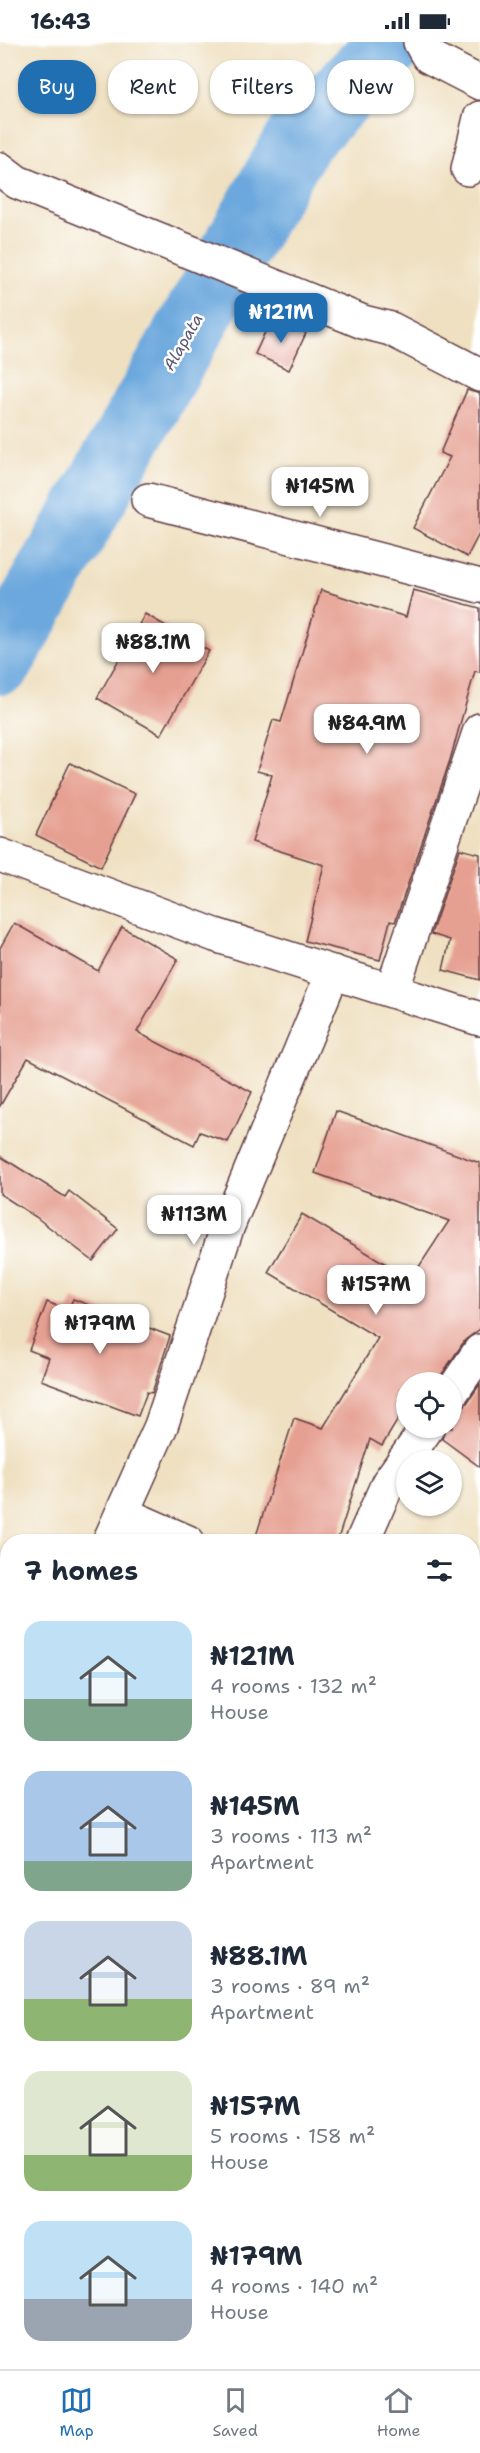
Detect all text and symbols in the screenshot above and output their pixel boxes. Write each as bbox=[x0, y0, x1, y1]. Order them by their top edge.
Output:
text: 16:43 bbox=[30, 7, 91, 36]
chip: Buy bbox=[18, 60, 96, 114]
chip: Rent bbox=[108, 60, 198, 114]
chip: Filters bbox=[210, 60, 315, 114]
chip: New bbox=[327, 60, 414, 114]
pin: ₦121M bbox=[239, 293, 323, 344]
text: ₦121M bbox=[248, 299, 314, 325]
water label: Alapata bbox=[158, 310, 208, 374]
pin: ₦145M bbox=[278, 467, 362, 518]
text: ₦145M bbox=[285, 473, 355, 499]
pin: ₦88.1M bbox=[104, 623, 202, 674]
text: ₦88.1M bbox=[115, 629, 191, 655]
pin: ₦84.9M bbox=[318, 704, 416, 755]
text: ₦84.9M bbox=[328, 710, 406, 736]
pin: ₦113M bbox=[152, 1195, 236, 1246]
text: ₦113M bbox=[161, 1201, 227, 1227]
pin: ₦157M bbox=[334, 1265, 418, 1316]
text: ₦157M bbox=[341, 1271, 411, 1297]
pin: ₦179M bbox=[58, 1304, 142, 1355]
text: ₦179M bbox=[64, 1310, 136, 1336]
map controls bbox=[396, 1372, 462, 1516]
button: locate bbox=[396, 1372, 462, 1438]
button: layers bbox=[396, 1450, 462, 1516]
text: 7 homes bbox=[24, 1553, 138, 1588]
icon: filters bbox=[423, 1554, 456, 1587]
text: ₦121M bbox=[210, 1638, 295, 1673]
icon: home bbox=[72, 1645, 144, 1717]
text: 4 rooms · 132 m² bbox=[210, 1673, 377, 1699]
text: House bbox=[210, 1699, 269, 1725]
text: ₦145M bbox=[210, 1788, 300, 1823]
icon: home bbox=[72, 1795, 144, 1867]
text: 3 rooms · 113 m² bbox=[210, 1823, 372, 1849]
text: Apartment bbox=[210, 1849, 314, 1875]
text: ₦88.1M bbox=[210, 1938, 308, 1973]
icon: home bbox=[72, 1945, 144, 2017]
text: 3 rooms · 89 m² bbox=[210, 1973, 370, 1999]
text: Apartment bbox=[210, 1999, 314, 2025]
text: ₦157M bbox=[210, 2088, 301, 2123]
icon: home bbox=[72, 2095, 144, 2167]
text: 5 rooms · 158 m² bbox=[210, 2123, 375, 2149]
text: House bbox=[210, 2149, 269, 2175]
text: ₦179M bbox=[210, 2238, 303, 2273]
icon: home bbox=[72, 2245, 144, 2317]
text: 4 rooms · 140 m² bbox=[210, 2273, 378, 2299]
text: House bbox=[210, 2299, 269, 2325]
tab: Map bbox=[59, 2384, 94, 2441]
tab: Saved bbox=[212, 2384, 258, 2441]
tab: Home bbox=[377, 2384, 421, 2441]

